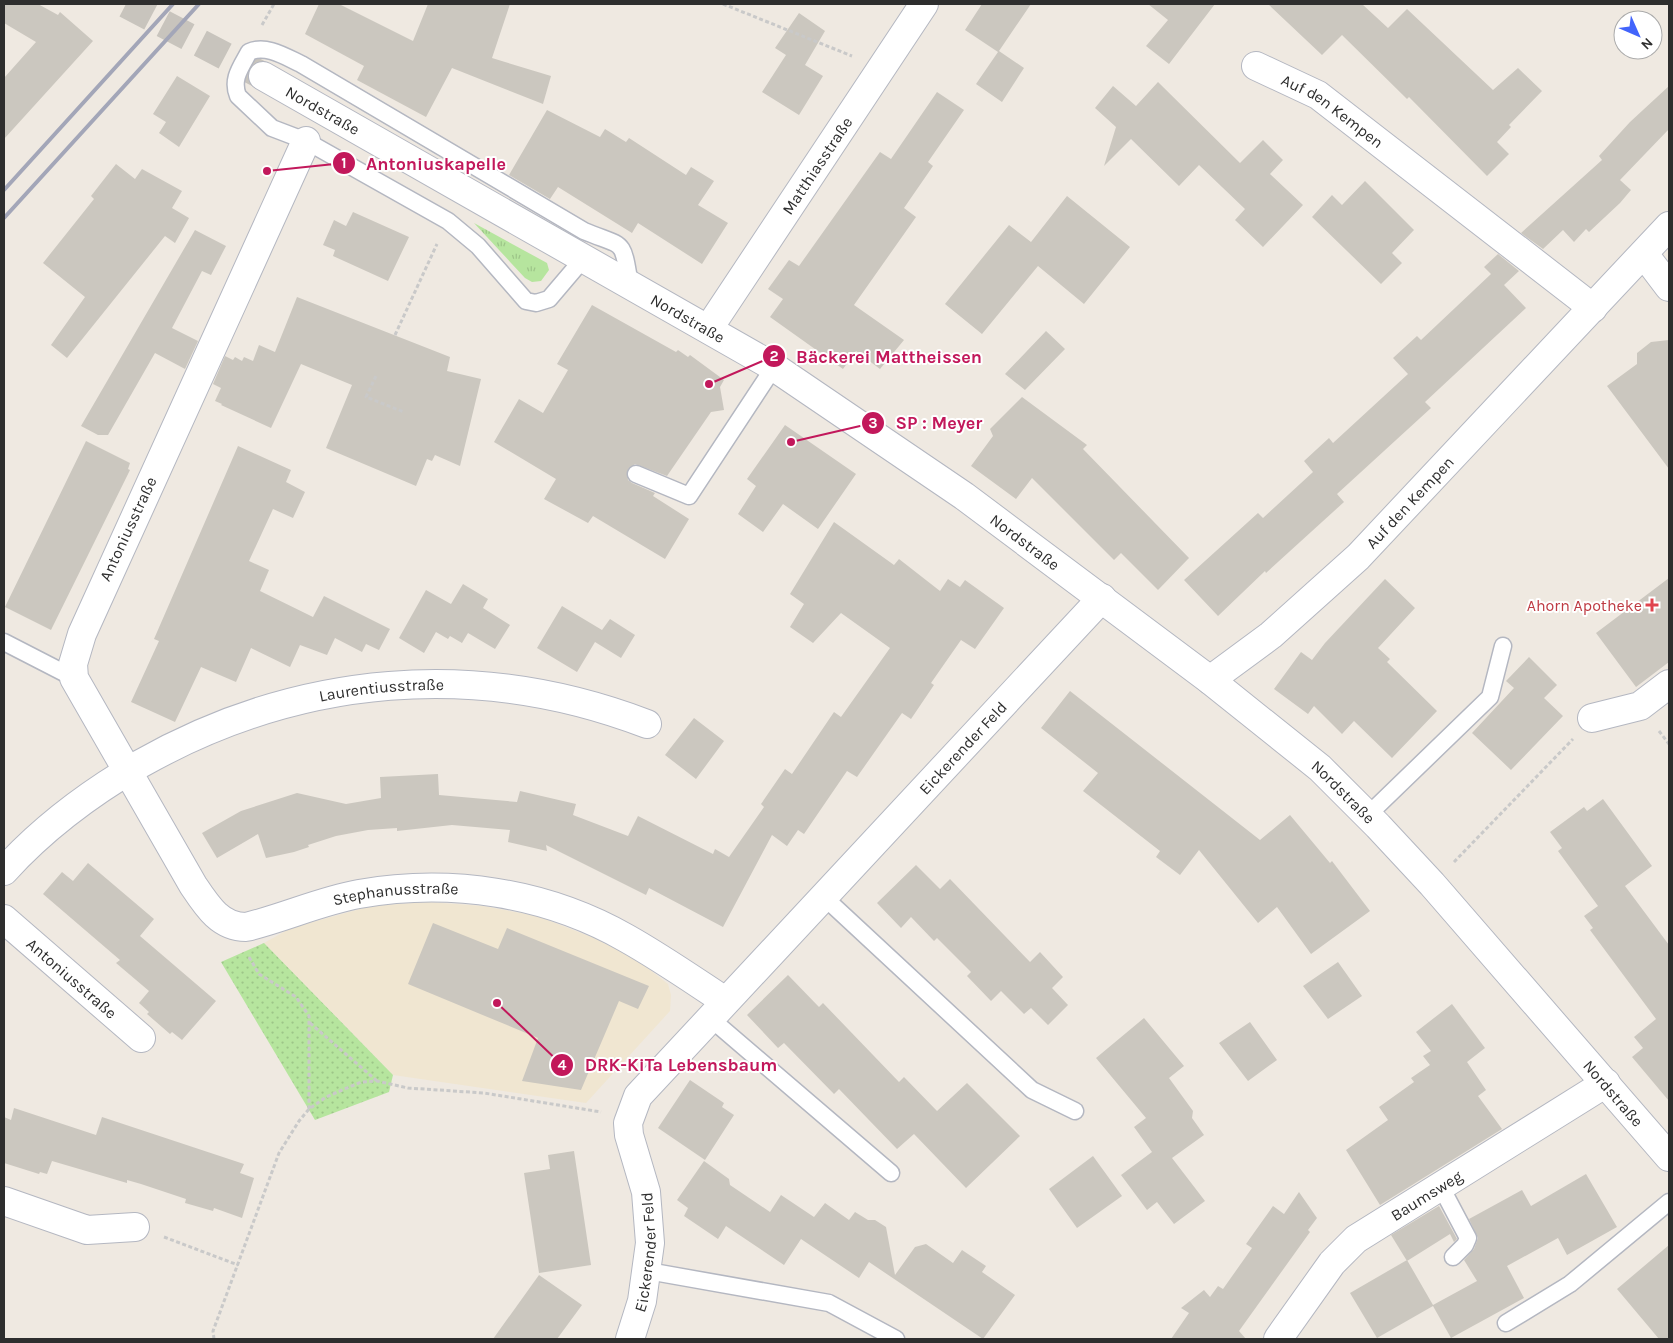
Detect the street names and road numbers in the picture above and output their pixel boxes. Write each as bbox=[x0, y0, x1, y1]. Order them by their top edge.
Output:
street label: Auf den Kempen bbox=[1278, 70, 1387, 152]
street label: Nordstraße bbox=[283, 82, 363, 139]
street label: Matthiasstraße bbox=[778, 113, 856, 218]
street label: Nordstraße bbox=[648, 289, 728, 347]
street label: Auf den Kempen bbox=[1362, 452, 1457, 552]
street label: Antoniusstraße bbox=[95, 474, 161, 584]
street label: Nordstraße bbox=[987, 510, 1064, 574]
street label: Laurentiusstraße bbox=[317, 675, 444, 705]
street label: Eickerender Feld bbox=[915, 697, 1011, 798]
street label: Nordstraße bbox=[1308, 756, 1379, 827]
street label: Stephanusstraße bbox=[331, 878, 459, 909]
street label: Antoniusstraße bbox=[23, 934, 121, 1022]
street label: Nordstraße bbox=[1579, 1056, 1648, 1130]
street label: Baumsweg bbox=[1387, 1166, 1466, 1225]
street label: Eickerender Feld bbox=[630, 1192, 660, 1314]

